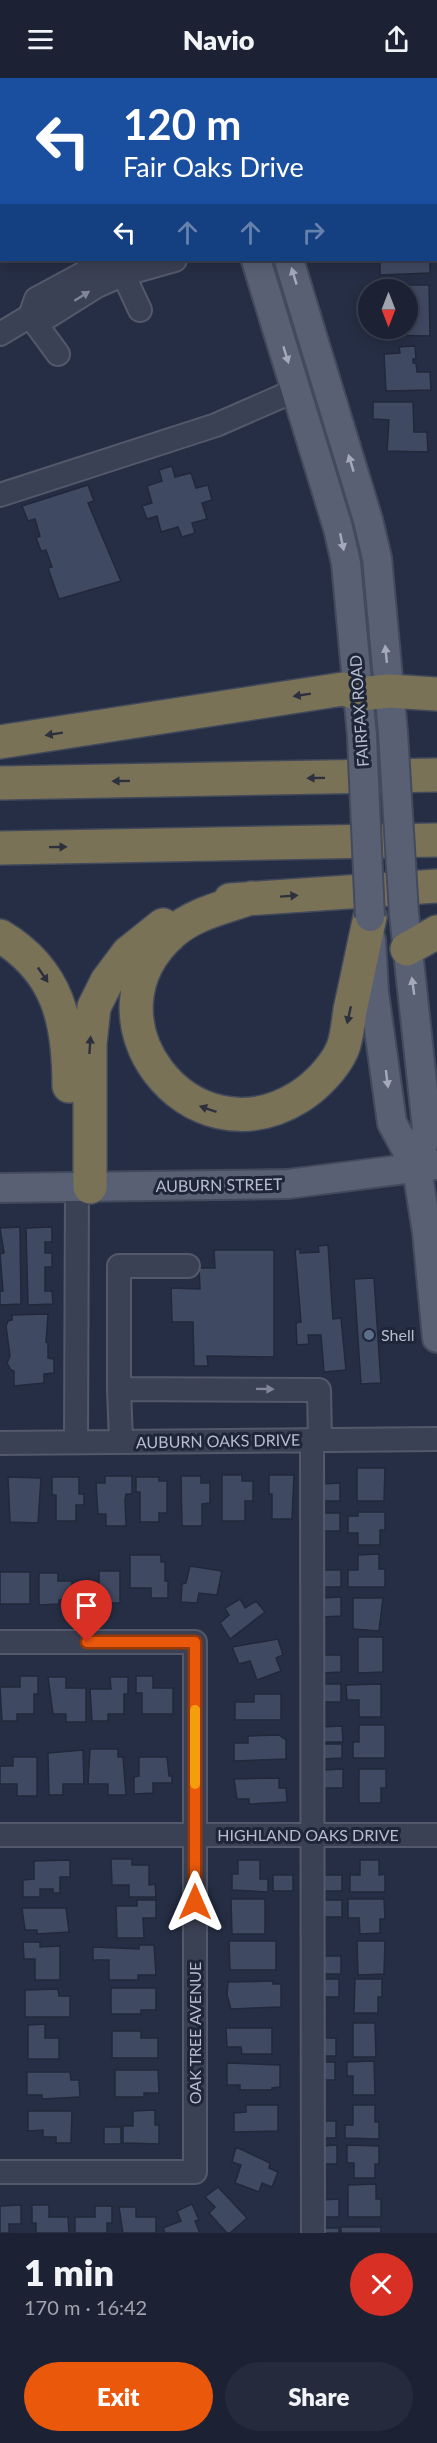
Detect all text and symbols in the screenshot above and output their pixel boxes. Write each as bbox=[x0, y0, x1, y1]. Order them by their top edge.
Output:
icon: menu bbox=[24, 23, 57, 56]
text: Navio bbox=[183, 23, 254, 56]
icon: share bbox=[380, 23, 413, 56]
text: 120 m bbox=[123, 99, 241, 149]
icon: left bbox=[24, 102, 102, 180]
text: Fair Oaks Drive bbox=[123, 150, 304, 183]
icon: left bbox=[108, 216, 141, 249]
icon: ahead bbox=[171, 216, 204, 249]
icon: ahead bbox=[234, 216, 267, 249]
icon: right bbox=[297, 216, 330, 249]
one-way arrow bbox=[289, 267, 298, 285]
north arrow bbox=[358, 279, 418, 339]
map controls bbox=[358, 279, 418, 339]
one-way arrow bbox=[74, 290, 90, 301]
one-way arrow bbox=[282, 346, 291, 364]
one-way arrow bbox=[346, 454, 355, 472]
one-way arrow bbox=[337, 533, 347, 551]
one-way arrow bbox=[381, 644, 391, 663]
street label: FAIRFAX ROAD bbox=[345, 654, 372, 768]
one-way arrow bbox=[293, 691, 312, 700]
one-way arrow bbox=[44, 729, 63, 738]
one-way arrow bbox=[306, 773, 325, 782]
one-way arrow bbox=[111, 776, 130, 786]
one-way arrow bbox=[49, 842, 68, 852]
one-way arrow bbox=[280, 891, 299, 900]
one-way arrow bbox=[37, 967, 48, 983]
one-way arrow bbox=[408, 977, 417, 996]
one-way arrow bbox=[344, 1006, 353, 1025]
one-way arrow bbox=[86, 1035, 95, 1054]
one-way arrow bbox=[382, 1070, 391, 1089]
one-way arrow bbox=[199, 1103, 217, 1113]
street label: AUBURN STREET bbox=[155, 1174, 283, 1195]
place label: Shell bbox=[381, 1325, 414, 1344]
marker: Shell bbox=[362, 1328, 376, 1342]
one-way arrow bbox=[255, 1385, 274, 1394]
street label: AUBURN OAKS DRIVE bbox=[136, 1430, 300, 1451]
pin bbox=[61, 1580, 112, 1642]
icon: arrive bbox=[70, 1589, 103, 1622]
street label: HIGHLAND OAKS DRIVE bbox=[217, 1825, 399, 1844]
position arrow bbox=[163, 1870, 227, 1934]
street label: OAK TREE AVENUE bbox=[185, 1962, 204, 2104]
text: 1 min bbox=[24, 2250, 114, 2294]
button: close bbox=[350, 2253, 413, 2316]
text: 170 m · 16:42 bbox=[24, 2295, 147, 2319]
button: Exit bbox=[24, 2362, 213, 2431]
button: Share bbox=[225, 2362, 413, 2431]

